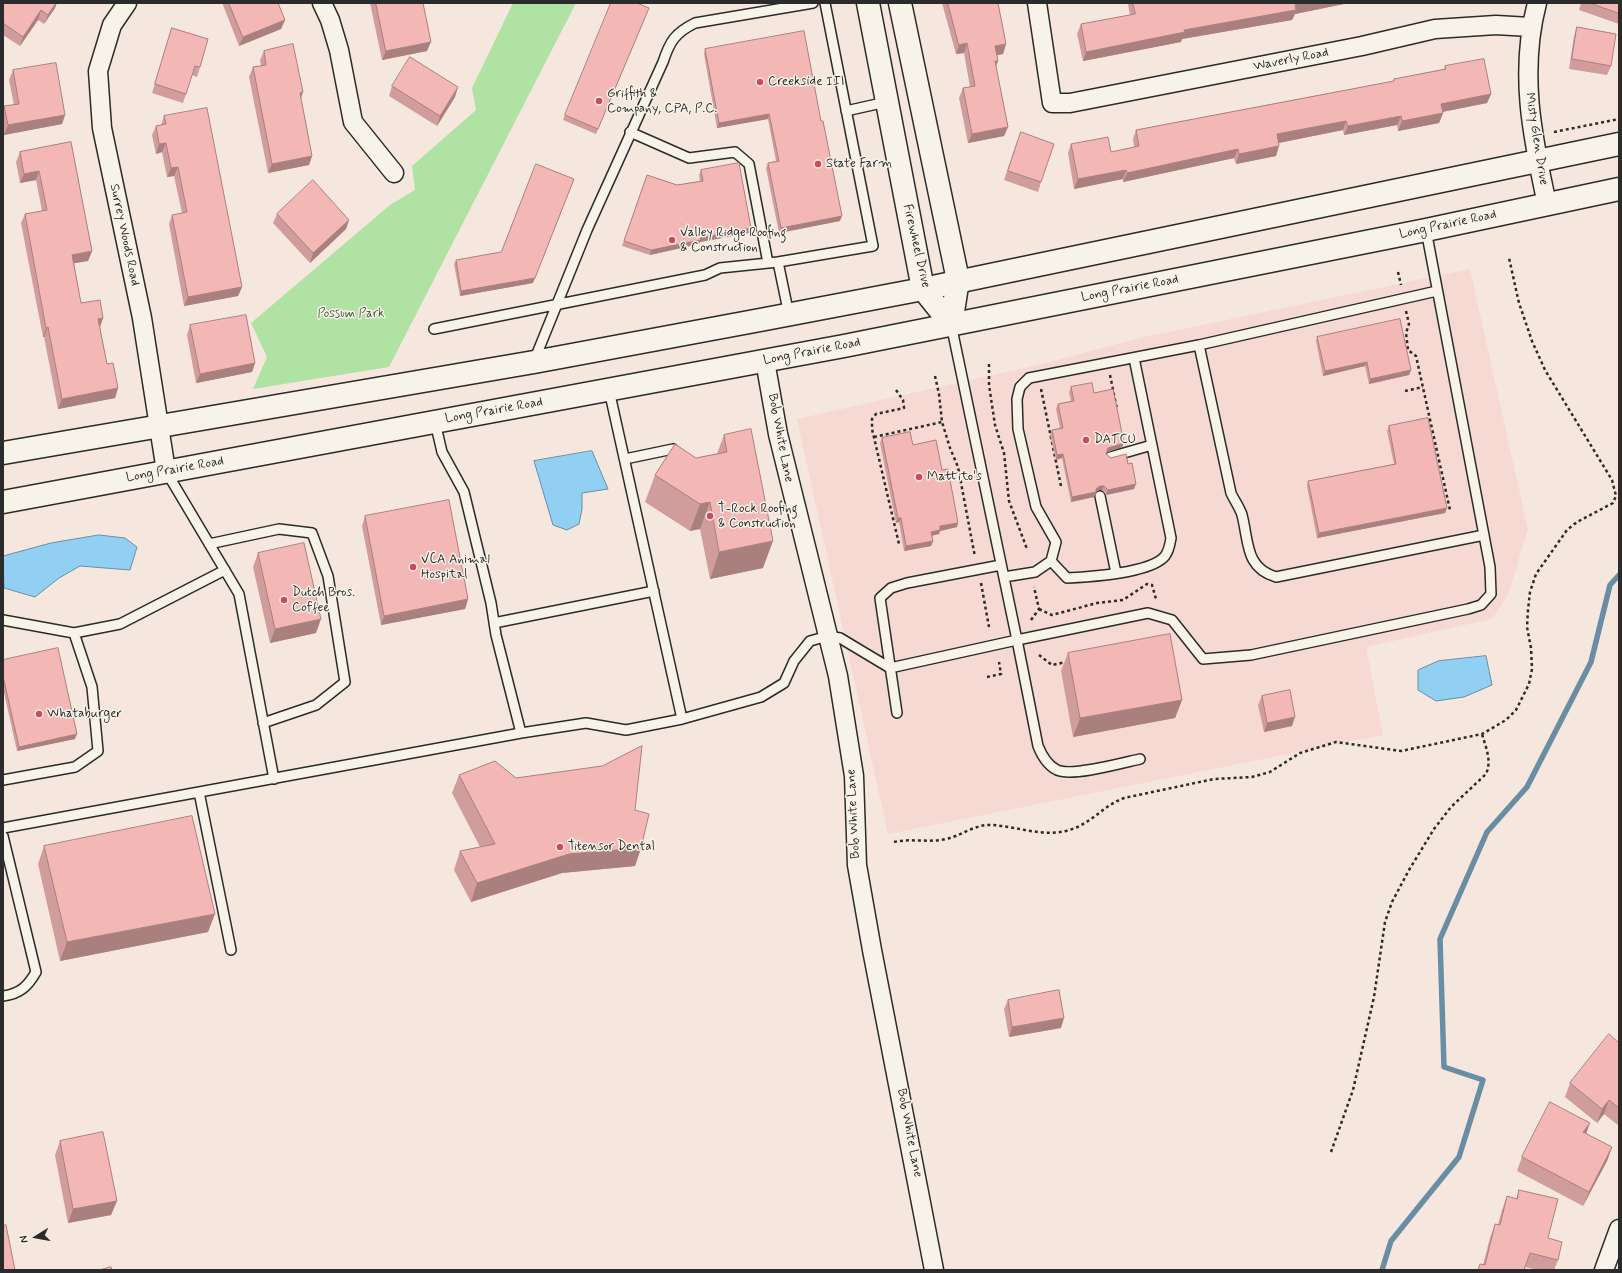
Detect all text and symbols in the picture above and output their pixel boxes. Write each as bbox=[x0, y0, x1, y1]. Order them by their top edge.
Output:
street label: Waverly Road bbox=[1252, 45, 1330, 75]
place label: Creekside III bbox=[768, 74, 844, 90]
marker: Creekside III bbox=[755, 77, 765, 87]
place label: Griffith & Company, CPA, P.C. bbox=[607, 86, 717, 117]
street label: Misty Glen Drive bbox=[1521, 92, 1551, 186]
marker: Griffith & Company, CPA, P.C. bbox=[594, 96, 604, 106]
place label: State Farm bbox=[826, 156, 892, 172]
marker: State Farm bbox=[813, 159, 823, 169]
street label: Surrey Woods Road bbox=[106, 183, 142, 287]
street label: Firewheel Drive bbox=[899, 203, 933, 289]
street label: Long Prairie Road bbox=[1398, 207, 1498, 243]
place label: Valley Ridge Roofing & Construction bbox=[680, 225, 786, 256]
marker: Valley Ridge Roofing & Construction bbox=[667, 235, 677, 245]
street label: Long Prairie Road bbox=[1080, 272, 1180, 306]
park label: Possum Park bbox=[318, 306, 384, 322]
street label: Long Prairie Road bbox=[762, 335, 862, 369]
street label: Bob White Lane bbox=[764, 392, 796, 484]
street label: Long Prairie Road bbox=[444, 395, 544, 427]
place label: DATCU bbox=[1094, 432, 1136, 448]
marker: DATCU bbox=[1081, 435, 1091, 445]
street label: Long Prairie Road bbox=[125, 454, 225, 486]
place label: Mattito's bbox=[927, 469, 982, 485]
marker: Mattito's bbox=[914, 472, 924, 482]
place label: T-Rock Roofing & Construction bbox=[718, 501, 798, 532]
marker: T-Rock Roofing & Construction bbox=[705, 511, 715, 521]
place label: VCA Animal Hospital bbox=[421, 552, 490, 583]
marker: VCA Animal Hospital bbox=[408, 562, 418, 572]
place label: Dutch Bros. Coffee bbox=[292, 585, 355, 616]
marker: Dutch Bros. Coffee bbox=[279, 595, 289, 605]
place label: Whataburger bbox=[47, 706, 122, 722]
marker: Whataburger bbox=[34, 709, 44, 719]
street label: Bob White Lane bbox=[844, 769, 864, 859]
place label: Titensor Dental bbox=[568, 839, 655, 855]
marker: Titensor Dental bbox=[555, 842, 565, 852]
street label: Bob White Lane bbox=[893, 1087, 925, 1179]
north arrow bbox=[16, 1217, 56, 1257]
text: N bbox=[17, 1234, 32, 1244]

